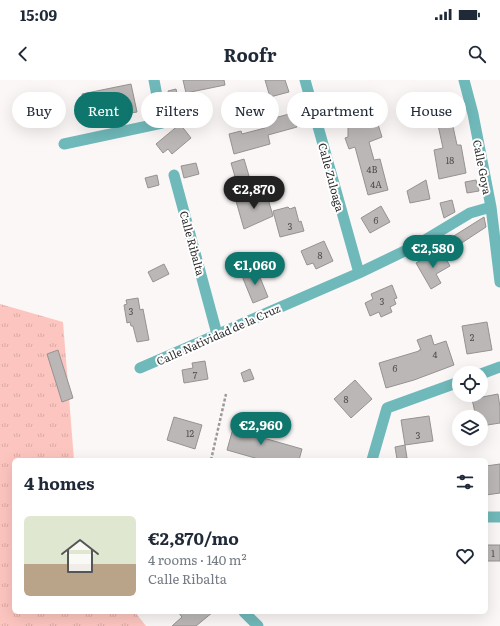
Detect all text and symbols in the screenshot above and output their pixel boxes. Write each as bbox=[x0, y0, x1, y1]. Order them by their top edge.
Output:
text: 15:09 bbox=[20, 3, 57, 26]
text: Roofr bbox=[224, 41, 276, 68]
icon: back bbox=[12, 43, 34, 65]
icon: search bbox=[466, 43, 488, 65]
chip: Buy bbox=[12, 92, 66, 128]
chip: Rent bbox=[74, 92, 133, 128]
chip: Filters bbox=[141, 92, 213, 128]
chip: New bbox=[221, 92, 279, 128]
chip: Apartment bbox=[287, 92, 388, 128]
chip: House bbox=[396, 92, 466, 128]
street label: Calle Goya bbox=[470, 138, 496, 196]
street label: Calle Zuloaga bbox=[315, 141, 349, 213]
house number: 18 bbox=[446, 153, 454, 167]
house number: 4B bbox=[367, 162, 378, 176]
pin: €2,870 bbox=[221, 176, 287, 210]
house number: 4A bbox=[370, 177, 382, 191]
text: €2,870 bbox=[233, 179, 275, 198]
street label: Calle Ribalta bbox=[177, 209, 209, 277]
house number: 6 bbox=[374, 213, 379, 227]
house number: 3 bbox=[288, 219, 293, 233]
pin: €2,580 bbox=[400, 235, 466, 269]
text: €2,580 bbox=[411, 238, 455, 257]
house number: 8 bbox=[318, 248, 323, 262]
pin: €1,060 bbox=[222, 252, 288, 286]
text: €1,060 bbox=[234, 255, 276, 274]
house number: 3 bbox=[380, 294, 385, 308]
street label: Calle Natividad de la Cruz bbox=[154, 299, 283, 369]
house number: 3 bbox=[129, 304, 134, 318]
house number: 2 bbox=[470, 330, 475, 344]
house number: 4 bbox=[433, 347, 438, 361]
house number: 6 bbox=[393, 361, 398, 375]
map controls bbox=[452, 366, 488, 446]
button: locate bbox=[452, 366, 488, 402]
house number: 7 bbox=[193, 368, 198, 382]
house number: 8 bbox=[344, 392, 349, 406]
button: layers bbox=[452, 410, 488, 446]
pin: €2,960 bbox=[228, 412, 294, 446]
text: €2,960 bbox=[239, 415, 283, 434]
house number: 12 bbox=[186, 426, 195, 440]
house number: 3 bbox=[416, 428, 421, 442]
text: 4 homes bbox=[24, 470, 95, 495]
icon: filters bbox=[454, 471, 476, 493]
text: €2,870/mo bbox=[148, 525, 239, 550]
icon: home bbox=[56, 532, 104, 580]
icon: heart bbox=[454, 545, 476, 567]
house number: 1 bbox=[491, 546, 495, 560]
text: 4 rooms · 140 m² bbox=[148, 550, 247, 569]
text: Calle Ribalta bbox=[148, 569, 227, 588]

